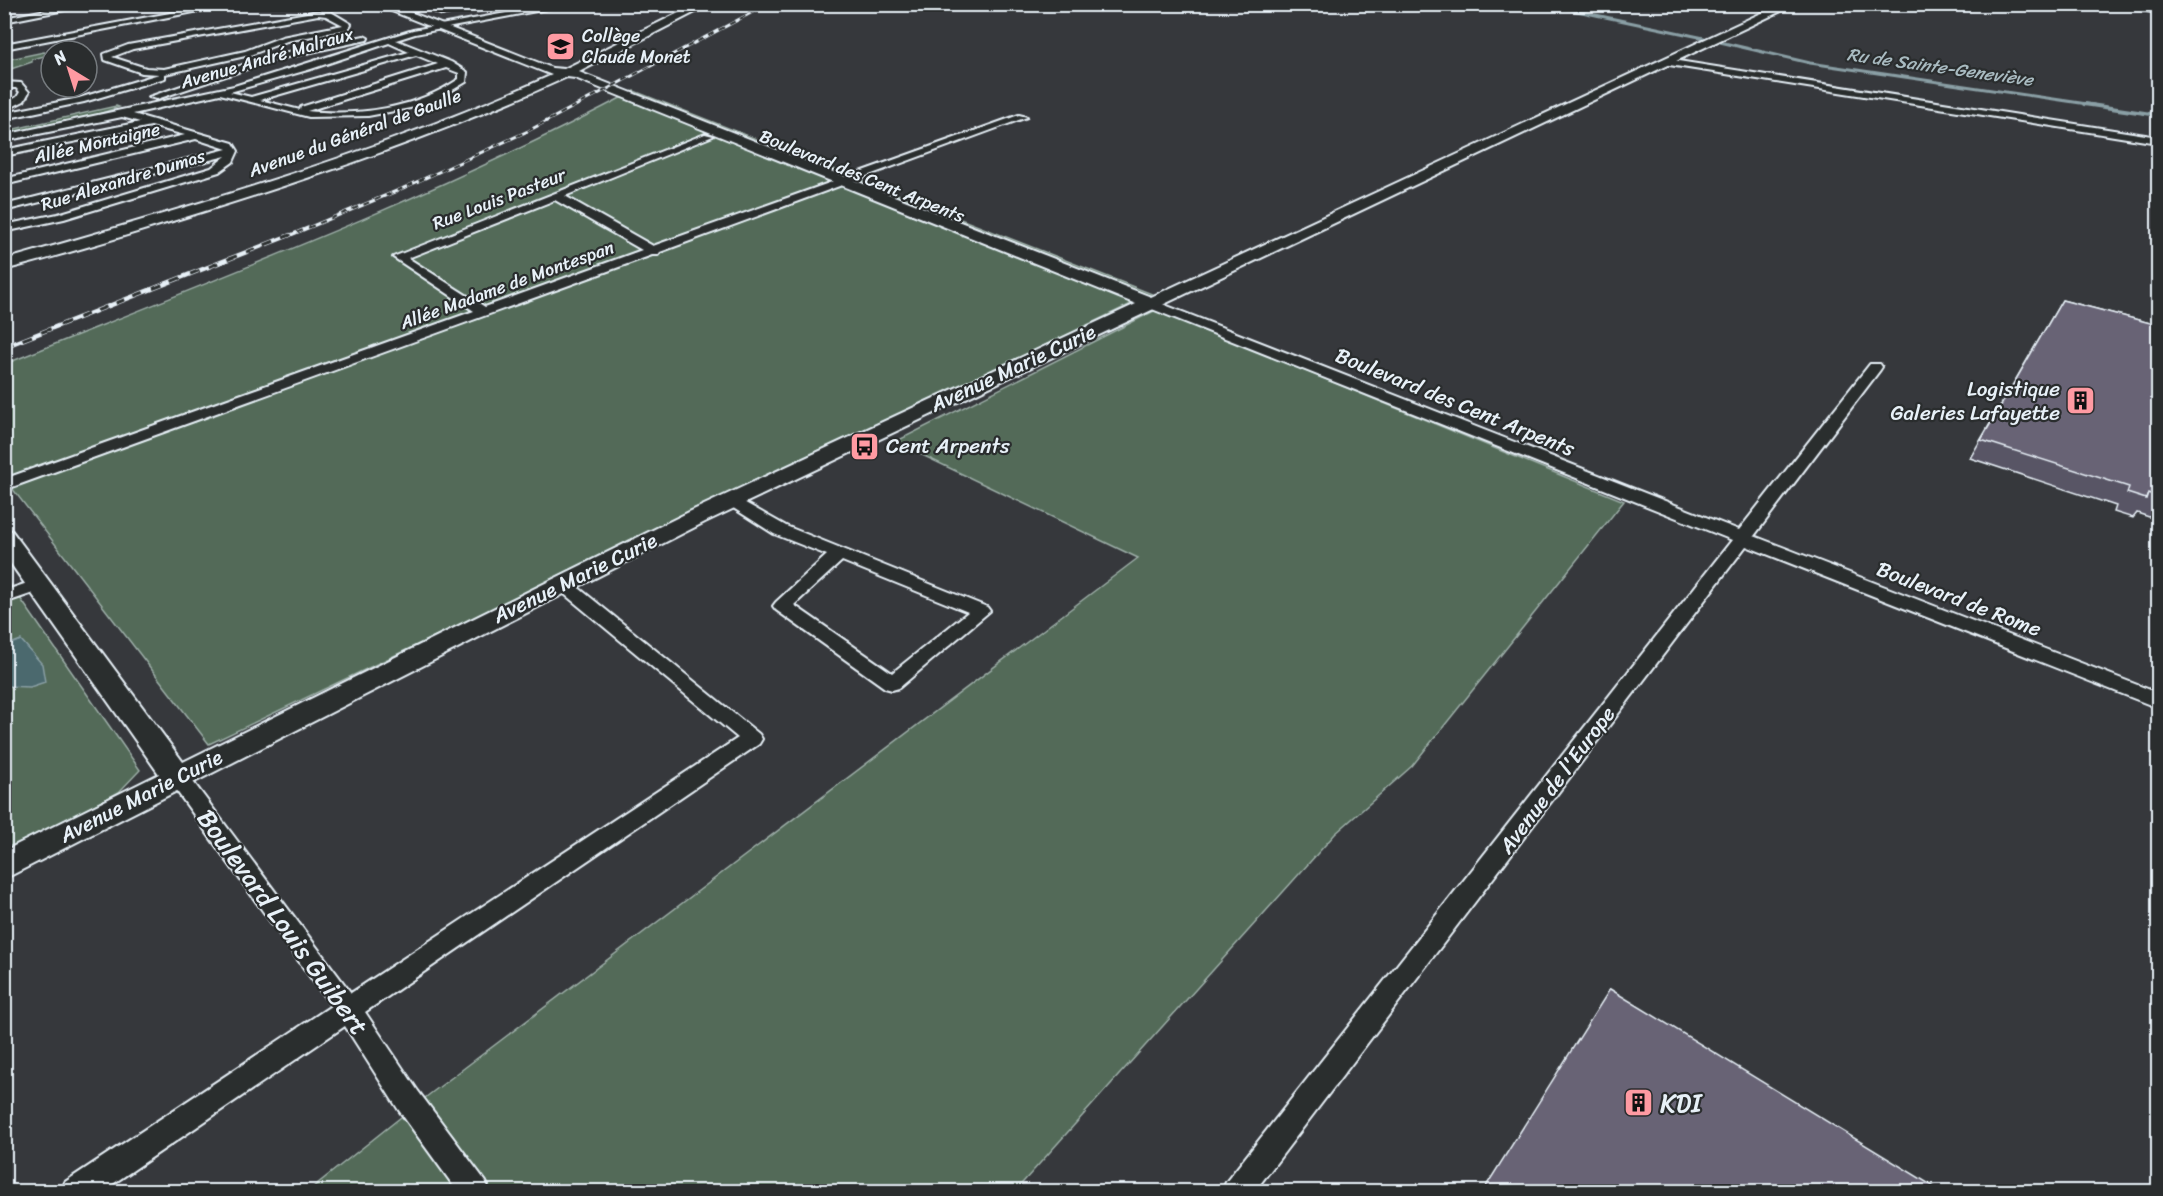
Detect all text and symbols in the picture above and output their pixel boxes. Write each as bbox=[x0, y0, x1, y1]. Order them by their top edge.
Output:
street label: Avenue André Malraux bbox=[176, 18, 358, 98]
place label: Collège Claude Monet bbox=[582, 20, 691, 73]
school or university icon: Collège Claude Monet bbox=[545, 30, 577, 62]
water label: Ru de Sainte-Geneviève bbox=[1845, 38, 2037, 96]
north arrow bbox=[39, 39, 99, 99]
text: N bbox=[46, 42, 74, 73]
street label: Avenue du Général de Gaulle bbox=[243, 80, 466, 187]
street label: Allée Montaigne bbox=[30, 113, 163, 173]
street label: Boulevard des Cent Arpents bbox=[754, 120, 970, 232]
street label: Rue Alexandre Dumas bbox=[37, 140, 210, 220]
street label: Rue Louis Pasteur bbox=[428, 158, 572, 239]
street label: Allée Madame de Montespan bbox=[395, 231, 619, 339]
street label: Avenue Marie Curie bbox=[923, 313, 1102, 423]
street label: Boulevard des Cent Arpents bbox=[1329, 337, 1581, 468]
place label: Logistique Galeries Lafayette bbox=[1890, 370, 2060, 432]
building icon: Logistique Galeries Lafayette bbox=[2065, 385, 2097, 417]
place label: Cent Arpents bbox=[886, 427, 1010, 465]
bus stop icon: Cent Arpents bbox=[849, 430, 881, 462]
street label: Avenue Marie Curie bbox=[485, 522, 664, 635]
street label: Boulevard de Rome bbox=[1871, 550, 2047, 648]
street label: Avenue de l'Europe bbox=[1488, 698, 1626, 863]
street label: Avenue Marie Curie bbox=[52, 738, 229, 854]
street label: Boulevard Louis Guibert bbox=[185, 799, 381, 1045]
place label: KDI bbox=[1660, 1080, 1703, 1126]
building icon: KDI bbox=[1623, 1087, 1655, 1119]

